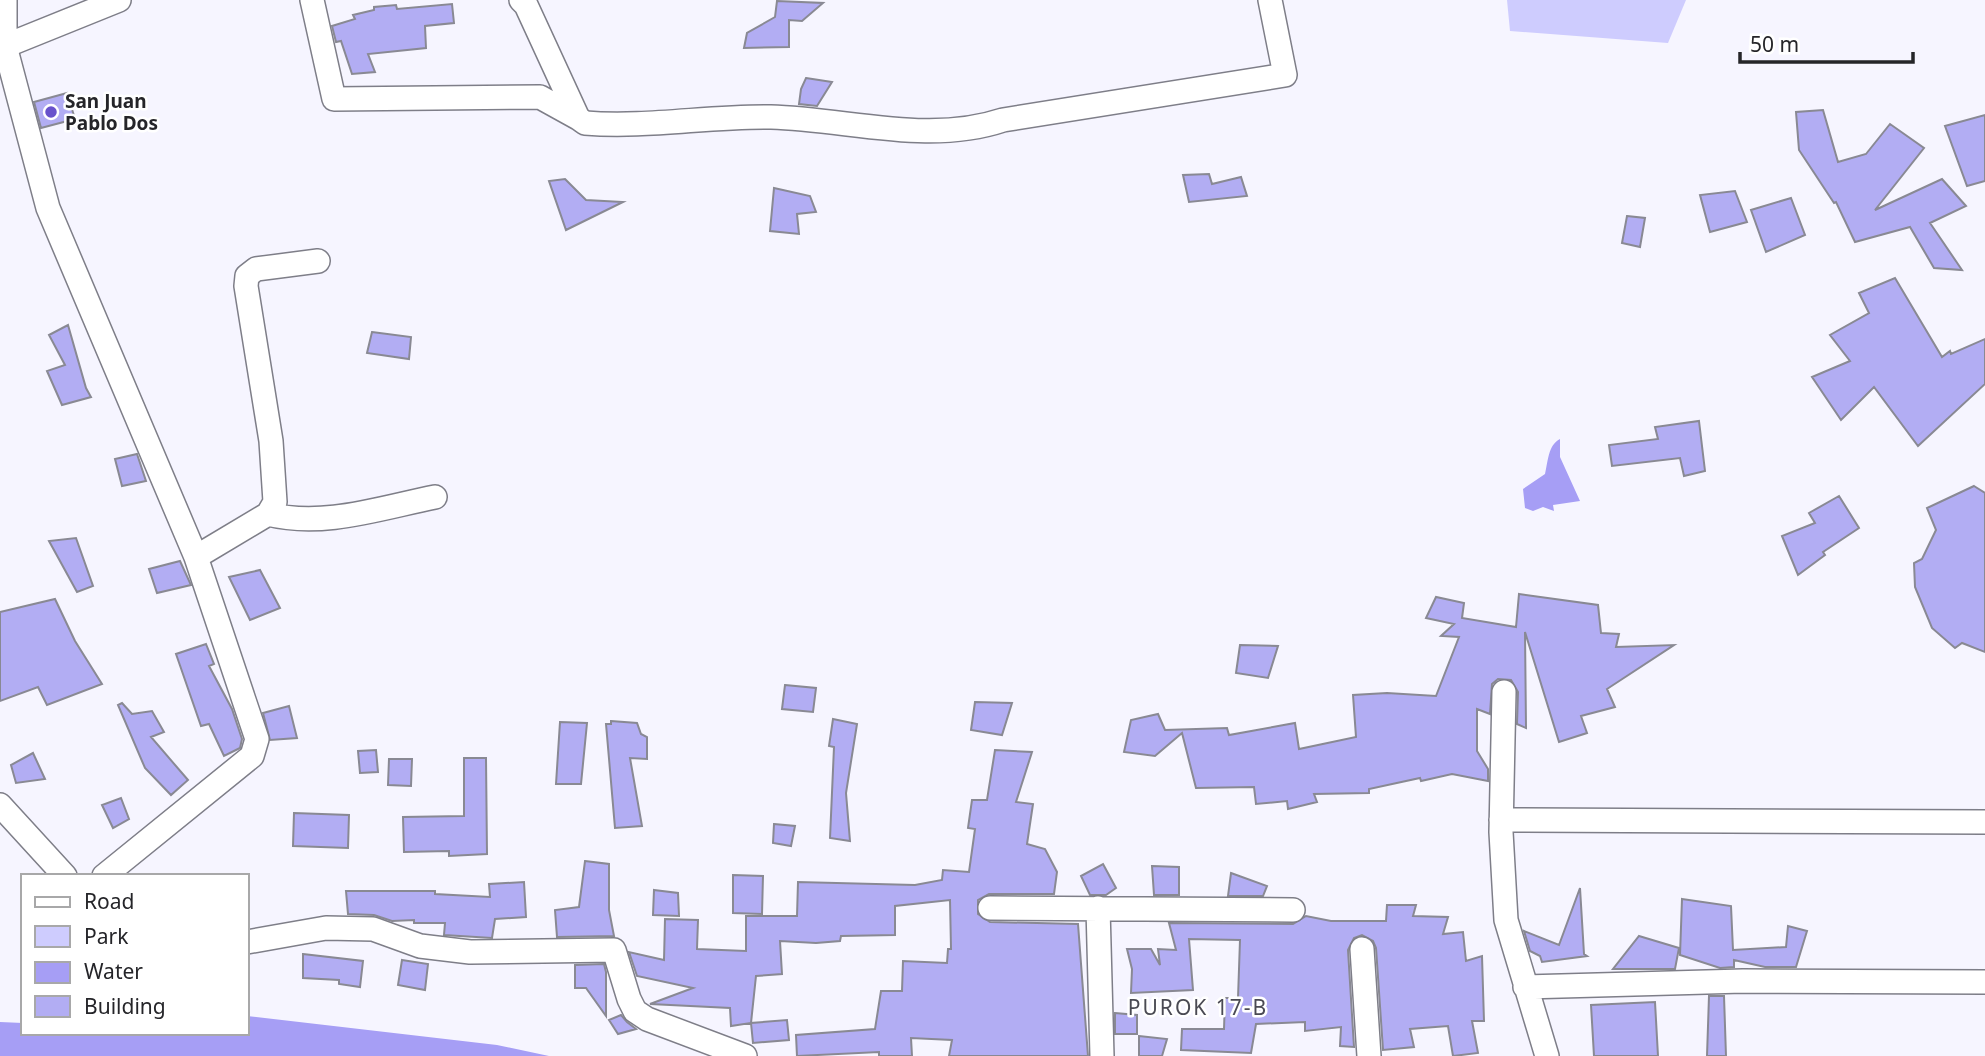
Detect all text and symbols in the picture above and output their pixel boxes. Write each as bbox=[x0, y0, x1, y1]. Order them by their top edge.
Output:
scale bar bbox=[1740, 21, 1913, 65]
text: 50 m bbox=[1750, 30, 1799, 58]
place label: San Juan Pablo Dos bbox=[65, 88, 158, 136]
marker: San Juan Pablo Dos bbox=[43, 104, 59, 120]
legend bbox=[21, 874, 248, 1035]
text: Road bbox=[84, 887, 134, 915]
text: Park bbox=[84, 922, 129, 950]
text: Water bbox=[84, 957, 143, 985]
text: Building bbox=[84, 992, 166, 1020]
district label: PUROK 17-B bbox=[1128, 993, 1268, 1021]

